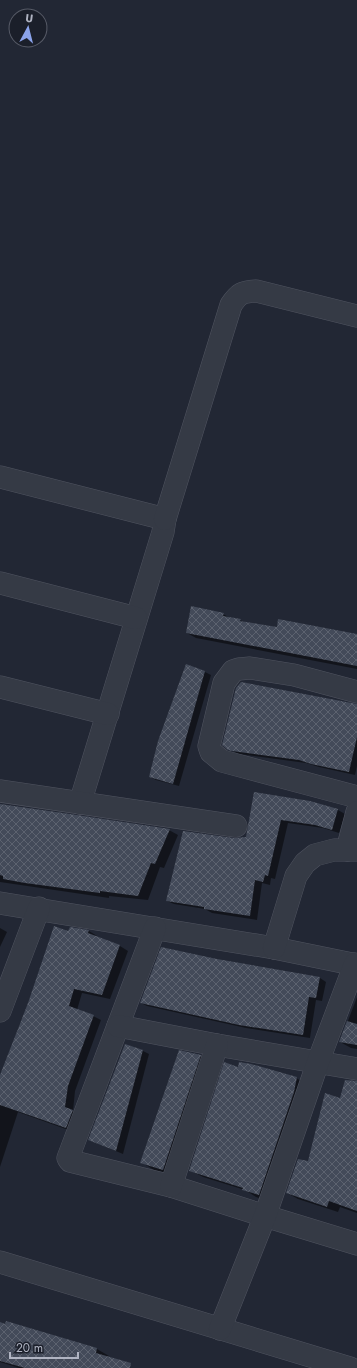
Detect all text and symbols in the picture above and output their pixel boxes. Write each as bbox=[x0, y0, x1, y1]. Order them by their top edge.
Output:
north arrow bbox=[8, 8, 48, 48]
text: U bbox=[24, 10, 34, 26]
scale bar bbox=[10, 1334, 78, 1360]
text: 20 m bbox=[16, 1339, 43, 1357]

